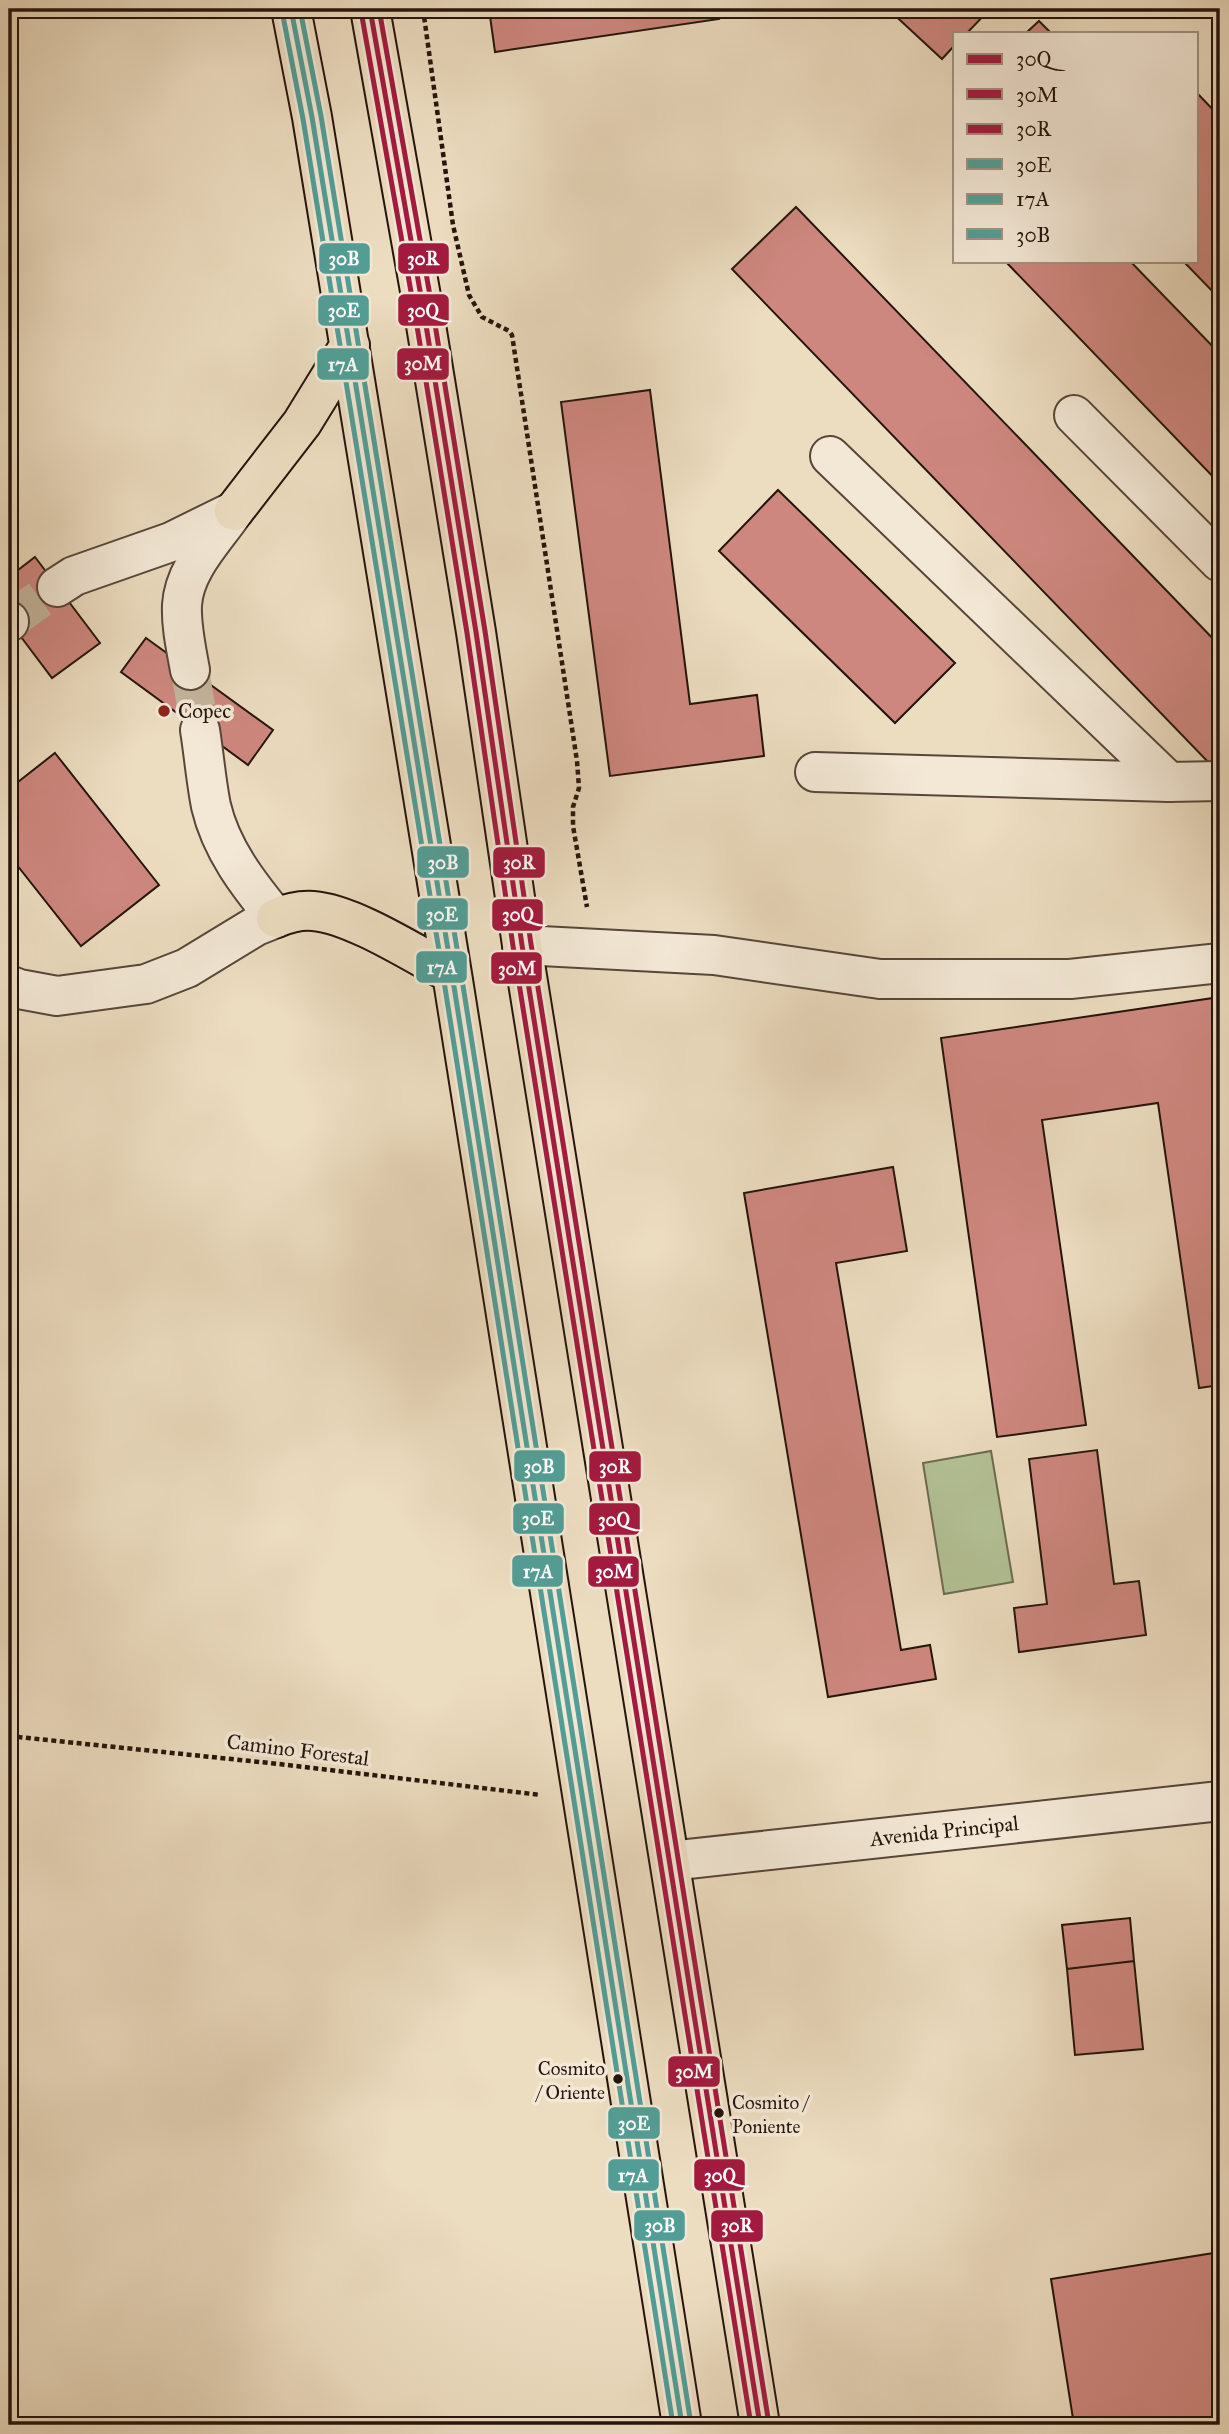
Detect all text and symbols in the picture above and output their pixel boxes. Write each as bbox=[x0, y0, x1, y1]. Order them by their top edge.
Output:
legend bbox=[953, 32, 1198, 262]
text: 30Q bbox=[1016, 46, 1067, 72]
text: 30M bbox=[1016, 82, 1058, 108]
text: 30R bbox=[1016, 116, 1053, 142]
text: 30E bbox=[1016, 152, 1052, 178]
text: 17A bbox=[1016, 186, 1050, 212]
text: 30B bbox=[1016, 222, 1051, 248]
line badge: 30B bbox=[318, 242, 371, 275]
line badge: 30R bbox=[397, 242, 450, 275]
text: 30B bbox=[328, 247, 360, 271]
text: 30R bbox=[407, 247, 441, 271]
line badge: 30Q bbox=[397, 293, 450, 327]
line badge: 30E bbox=[317, 294, 370, 327]
text: 30E bbox=[328, 299, 361, 323]
text: 30Q bbox=[407, 299, 453, 323]
line badge: 17A bbox=[316, 347, 370, 381]
line badge: 30M bbox=[396, 347, 450, 381]
text: 30M bbox=[404, 352, 443, 376]
text: 17A bbox=[328, 353, 358, 376]
place label: Copec bbox=[178, 698, 231, 724]
marker: Copec bbox=[156, 703, 172, 719]
line badge: 30B bbox=[416, 845, 470, 879]
line badge: 30R bbox=[492, 846, 546, 879]
text: 30B bbox=[427, 851, 459, 875]
text: 30R bbox=[503, 851, 537, 875]
line badge: 30E bbox=[416, 897, 469, 931]
line badge: 30Q bbox=[491, 898, 544, 932]
text: 30E bbox=[426, 903, 459, 927]
text: 30Q bbox=[502, 903, 548, 927]
line badge: 17A bbox=[415, 950, 468, 984]
line badge: 30M bbox=[490, 951, 543, 985]
text: 17A bbox=[427, 956, 457, 979]
text: 30M bbox=[498, 957, 537, 981]
line badge: 30B bbox=[513, 1449, 566, 1483]
line badge: 30R bbox=[588, 1450, 642, 1483]
text: 30B bbox=[523, 1455, 555, 1479]
text: 30R bbox=[599, 1455, 633, 1479]
line badge: 30E bbox=[512, 1502, 565, 1535]
line badge: 30Q bbox=[588, 1502, 641, 1536]
text: 30E bbox=[522, 1507, 555, 1531]
text: 30Q bbox=[598, 1508, 644, 1532]
line badge: 17A bbox=[511, 1554, 564, 1588]
line badge: 30M bbox=[587, 1555, 640, 1588]
text: 17A bbox=[523, 1560, 553, 1583]
text: 30M bbox=[595, 1560, 634, 1584]
street label: Camino Forestal bbox=[225, 1728, 371, 1772]
street label: Avenida Principal bbox=[868, 1810, 1020, 1852]
line badge: 30M bbox=[667, 2055, 721, 2088]
place label: Cosmito / Oriente bbox=[534, 2057, 605, 2104]
text: 30M bbox=[675, 2060, 714, 2084]
marker: Cosmito / Oriente bbox=[611, 2072, 625, 2086]
place label: Cosmito / Poniente bbox=[732, 2091, 810, 2138]
line badge: 30E bbox=[607, 2106, 661, 2140]
marker: Cosmito / Poniente bbox=[712, 2106, 726, 2120]
text: 30E bbox=[618, 2112, 651, 2136]
line badge: 17A bbox=[607, 2158, 660, 2192]
line badge: 30Q bbox=[693, 2158, 746, 2192]
text: 17A bbox=[618, 2164, 648, 2187]
text: 30Q bbox=[704, 2164, 750, 2188]
line badge: 30B bbox=[633, 2209, 686, 2242]
line badge: 30R bbox=[710, 2209, 764, 2243]
text: 30B bbox=[644, 2214, 676, 2238]
text: 30R bbox=[721, 2214, 755, 2238]

